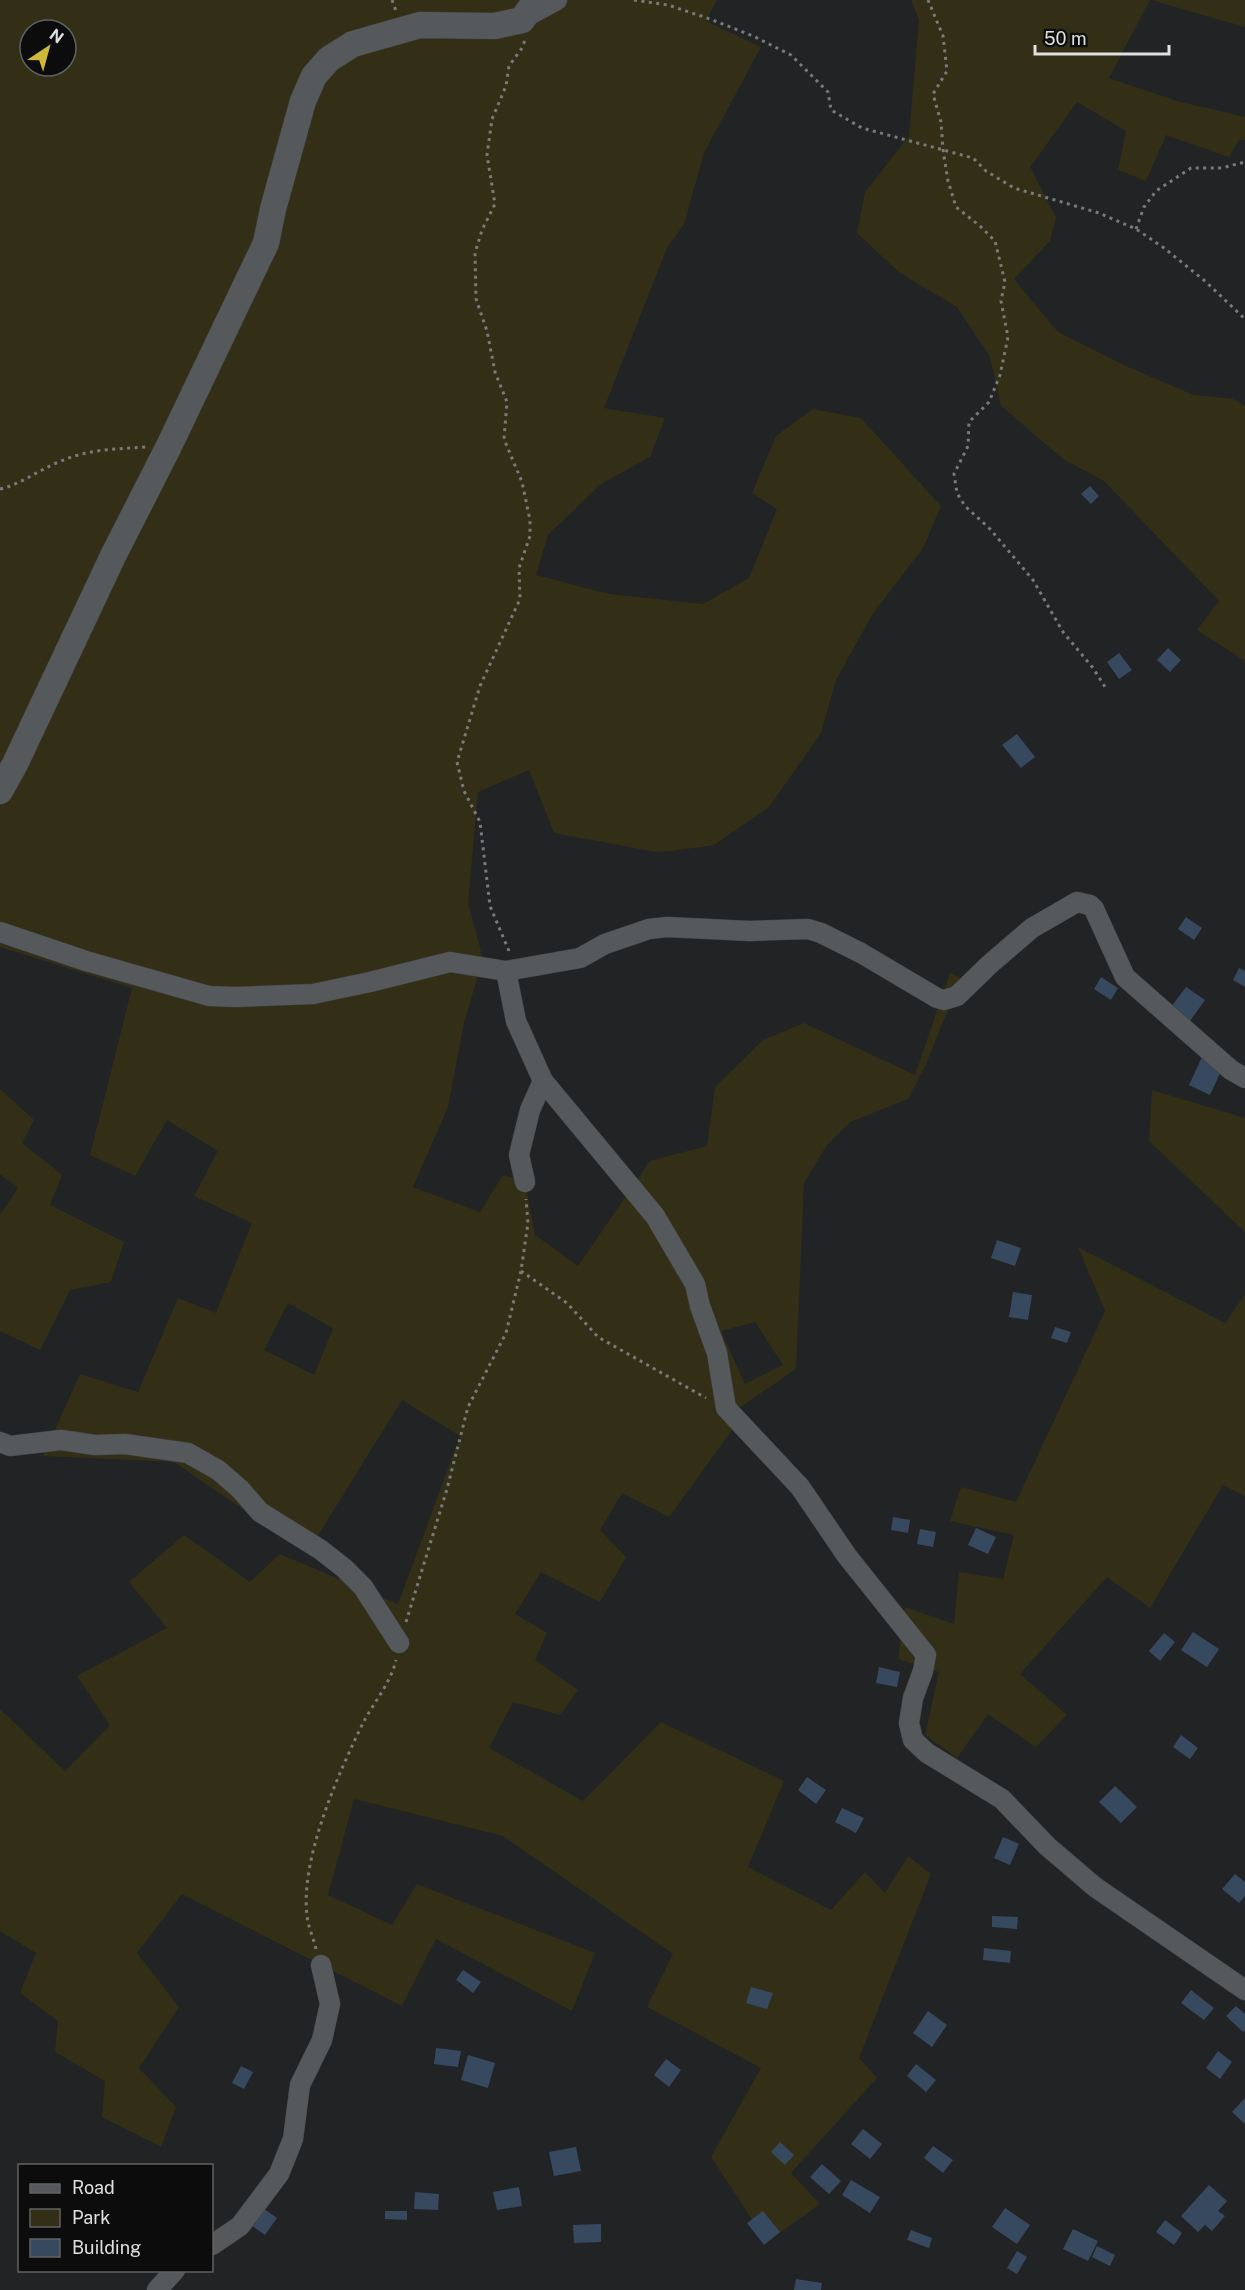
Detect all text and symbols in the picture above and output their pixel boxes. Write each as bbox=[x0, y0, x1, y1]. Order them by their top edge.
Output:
north arrow bbox=[18, 18, 78, 78]
scale bar bbox=[1035, 18, 1168, 56]
text: N bbox=[46, 25, 67, 48]
text: 50 m bbox=[1044, 28, 1087, 49]
legend bbox=[18, 2164, 213, 2272]
text: Road bbox=[72, 2177, 115, 2198]
text: Park bbox=[72, 2207, 110, 2228]
text: Building bbox=[72, 2237, 141, 2258]

